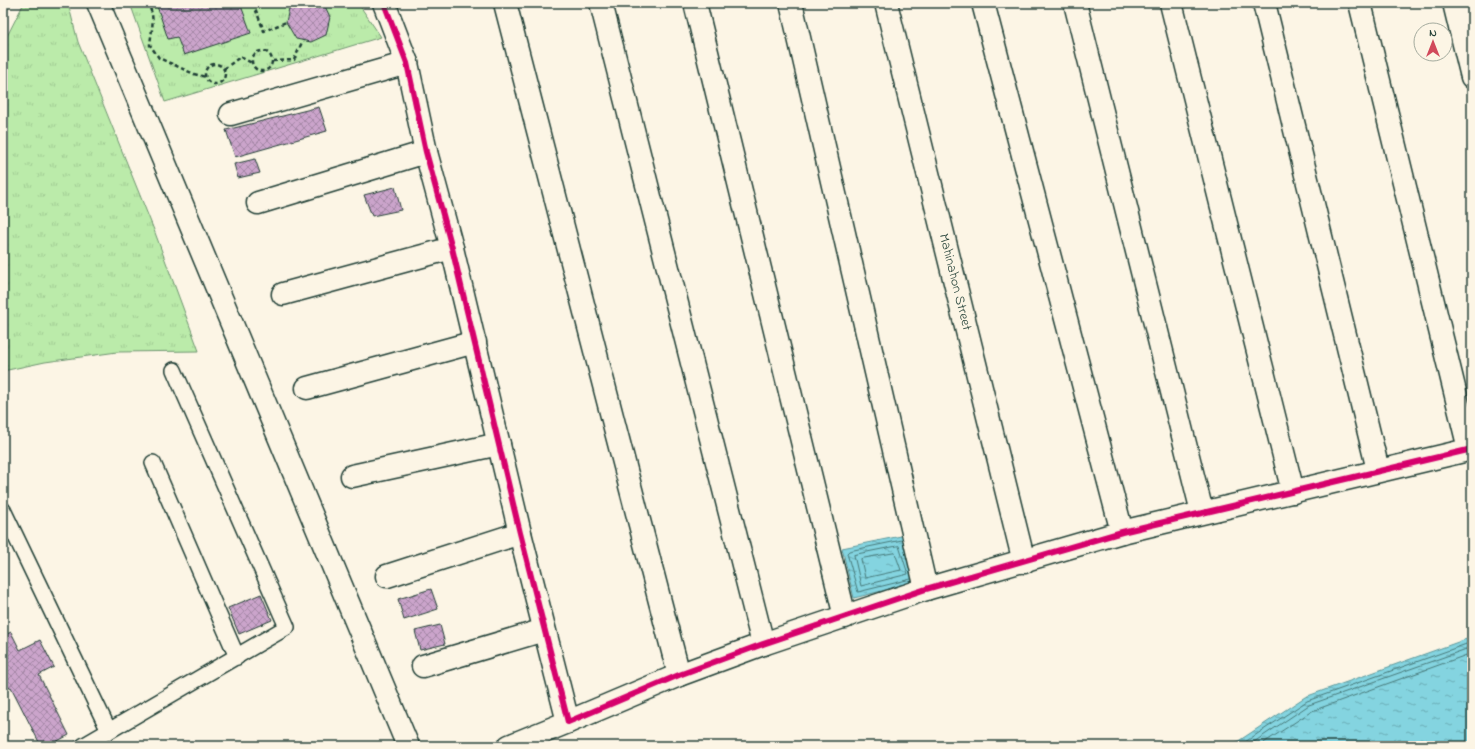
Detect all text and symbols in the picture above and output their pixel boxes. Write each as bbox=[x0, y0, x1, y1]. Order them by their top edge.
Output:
north arrow bbox=[1413, 22, 1453, 62]
text: N bbox=[1429, 25, 1437, 41]
street label: Mahinahon Street bbox=[933, 231, 977, 333]

